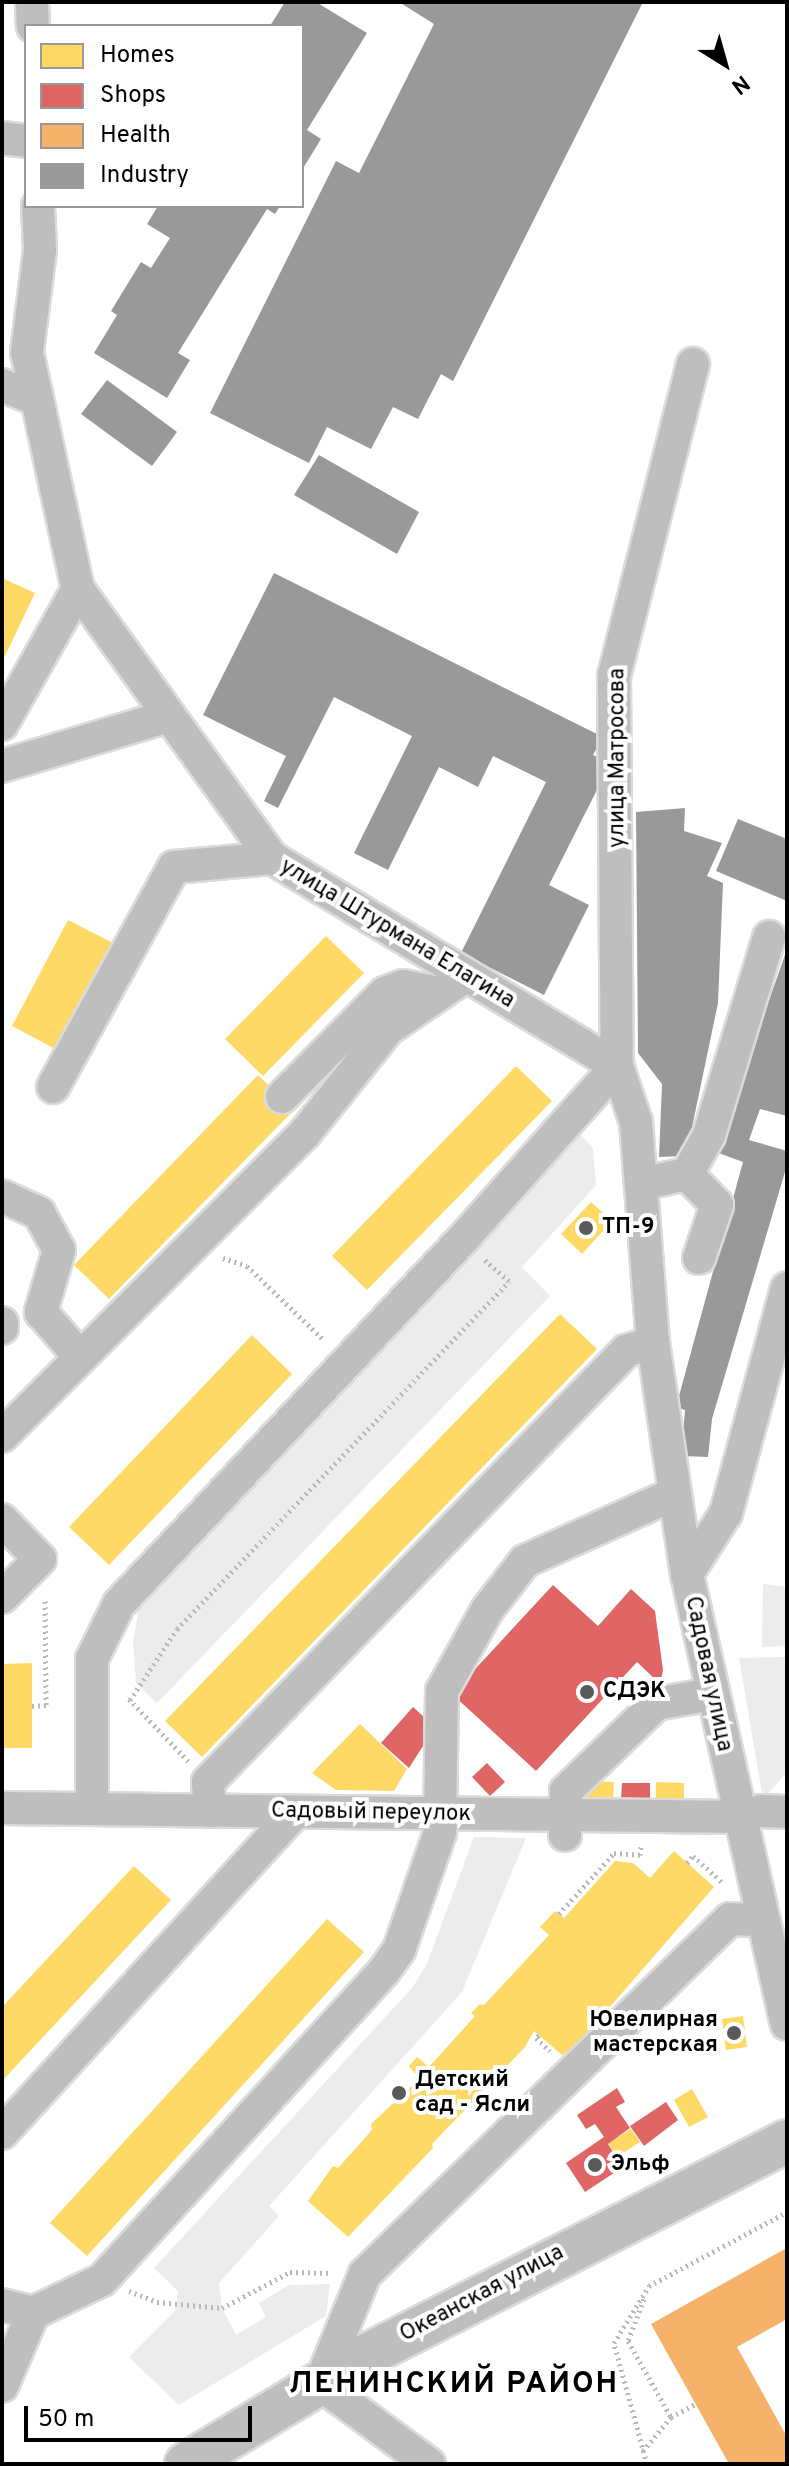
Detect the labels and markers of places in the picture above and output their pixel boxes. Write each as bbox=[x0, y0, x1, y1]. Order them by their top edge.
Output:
place label: ТП-9 bbox=[602, 1215, 654, 1241]
marker: ТП-9 bbox=[577, 1219, 595, 1237]
place label: СДЭК bbox=[603, 1679, 666, 1705]
marker: СДЭК bbox=[578, 1683, 596, 1701]
place label: Ювелирная мастерская bbox=[589, 2007, 718, 2058]
marker: Ювелирная мастерская bbox=[725, 2024, 743, 2042]
place label: Детский сад - Ясли bbox=[415, 2067, 530, 2118]
marker: Детский сад - Ясли bbox=[390, 2084, 408, 2102]
place label: Эльф bbox=[611, 2152, 670, 2178]
marker: Эльф bbox=[586, 2156, 604, 2174]

